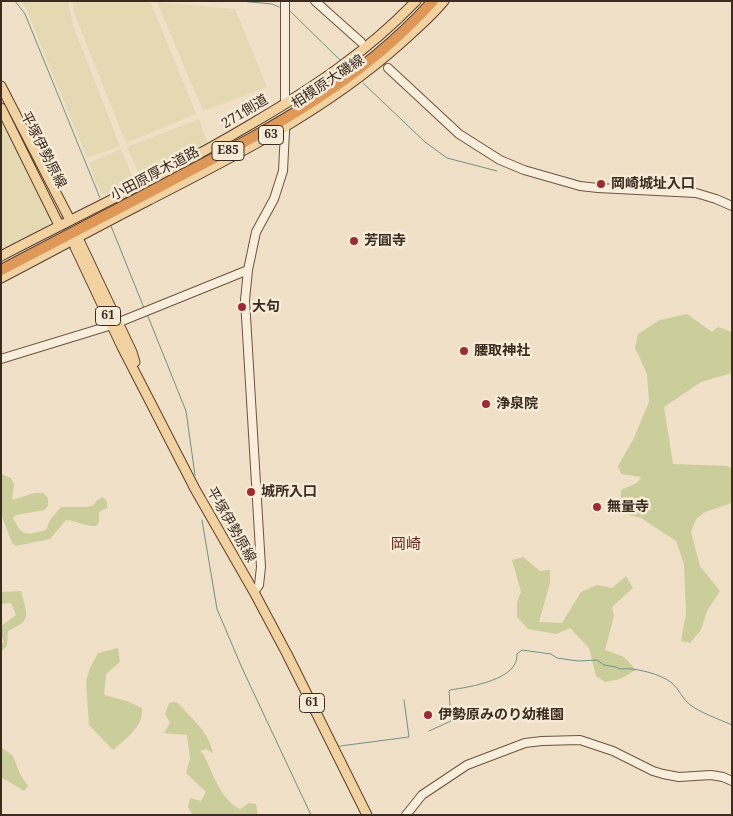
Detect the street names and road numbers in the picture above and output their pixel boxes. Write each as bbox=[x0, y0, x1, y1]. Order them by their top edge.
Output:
street label: 相模原大磯線 bbox=[288, 52, 368, 112]
street label: 271側道 bbox=[219, 92, 271, 132]
street label: 平塚伊勢原線 bbox=[16, 109, 70, 191]
road number: 63 bbox=[258, 126, 284, 144]
road number: E85 bbox=[212, 142, 244, 160]
street label: 小田原厚木道路 bbox=[108, 144, 202, 204]
road number: 61 bbox=[96, 306, 120, 326]
street label: 平塚伊勢原線 bbox=[203, 484, 259, 566]
road number: 61 bbox=[300, 694, 324, 712]

